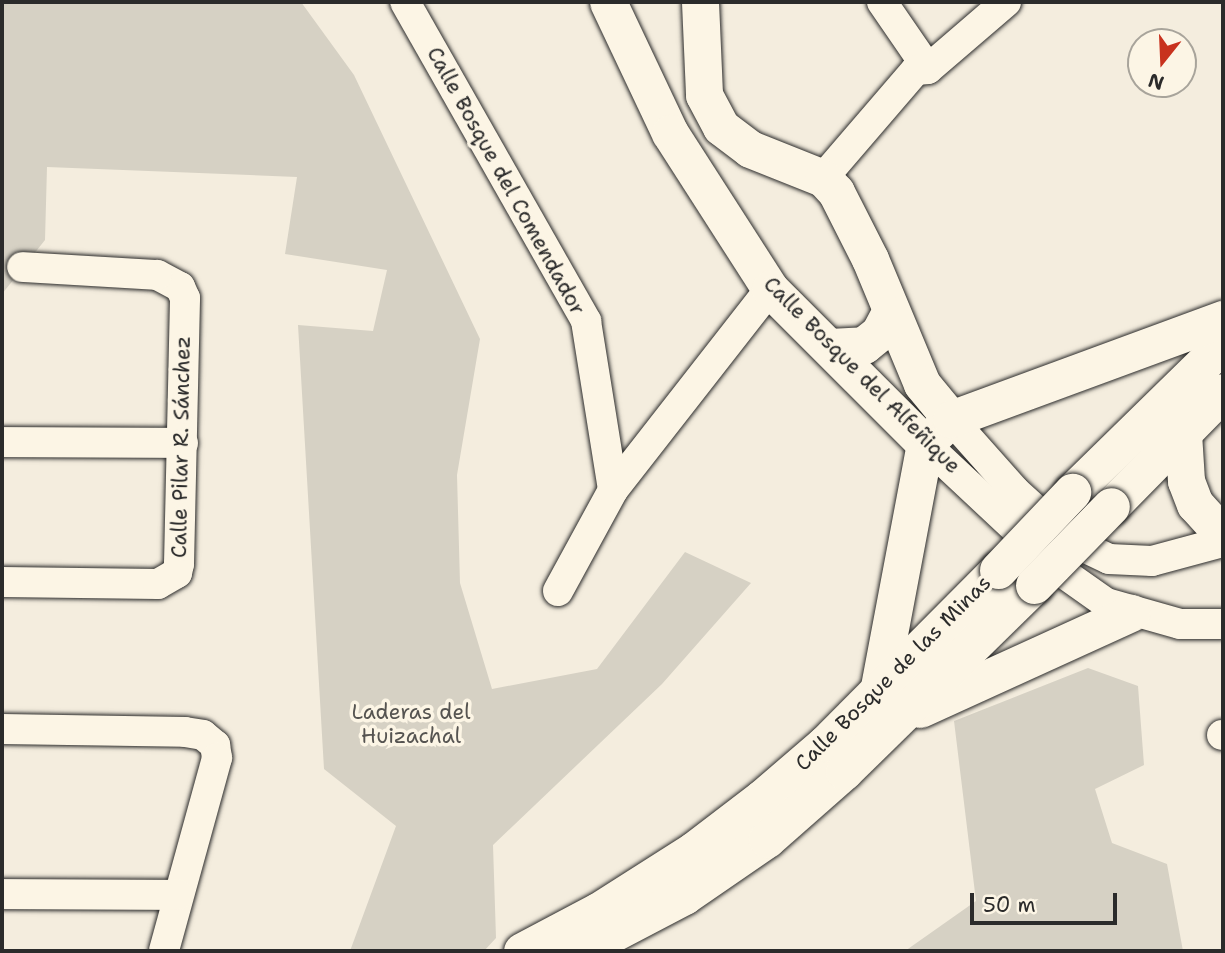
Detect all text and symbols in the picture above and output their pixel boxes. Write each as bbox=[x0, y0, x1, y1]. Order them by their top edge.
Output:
north arrow bbox=[1127, 28, 1197, 98]
street label: Calle Bosque del Comendador bbox=[422, 42, 590, 320]
text: N bbox=[1145, 67, 1167, 96]
street label: Calle Bosque del Alfeñique bbox=[758, 271, 966, 479]
street label: Calle Pilar R. Sánchez bbox=[166, 336, 196, 558]
street label: Calle Bosque de las Minas bbox=[790, 570, 996, 776]
park label: Laderas del Huizachal bbox=[351, 699, 471, 749]
scale bar bbox=[973, 880, 1120, 924]
text: 50 m bbox=[983, 891, 1036, 919]

